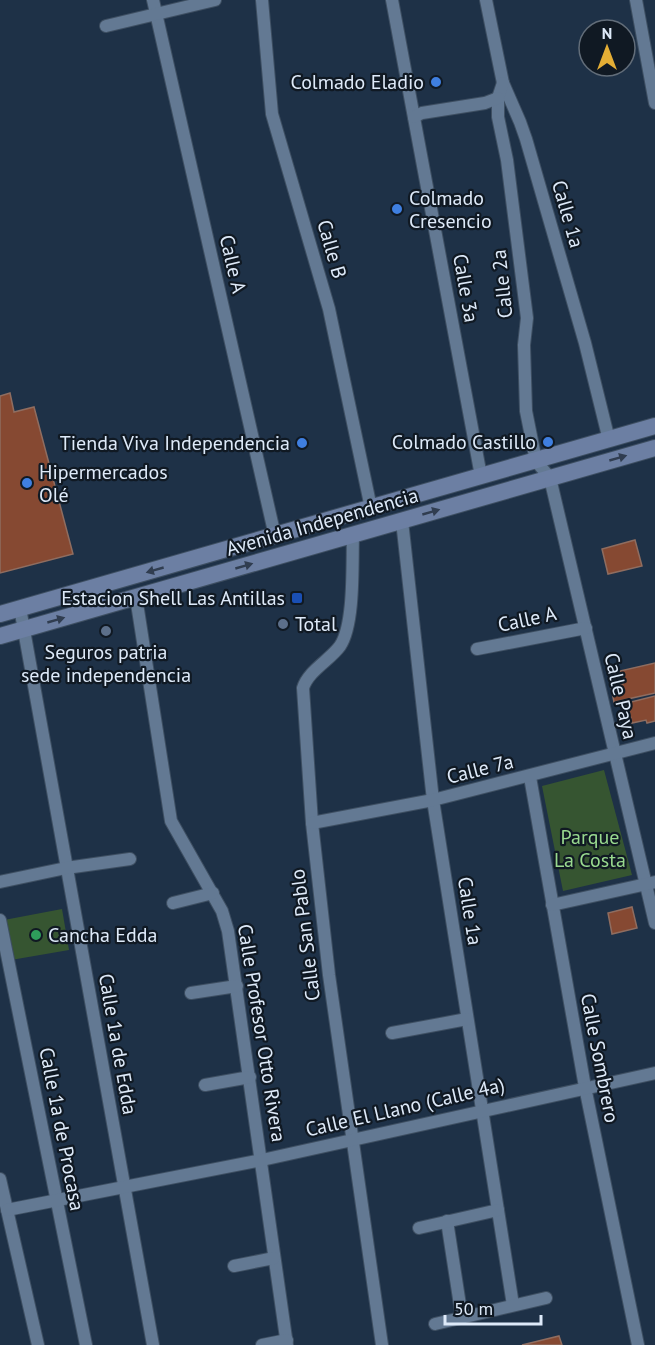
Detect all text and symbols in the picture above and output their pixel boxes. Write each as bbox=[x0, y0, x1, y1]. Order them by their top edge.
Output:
north arrow bbox=[577, 18, 637, 78]
text: N bbox=[602, 23, 612, 43]
place label: Colmado Eladio bbox=[290, 69, 424, 95]
marker: Colmado Eladio bbox=[429, 75, 443, 89]
street label: Calle 1a bbox=[546, 177, 590, 251]
place label: Colmado Cresencio bbox=[409, 185, 492, 234]
marker: Colmado Cresencio bbox=[390, 202, 404, 216]
street label: Calle B bbox=[311, 217, 353, 281]
street label: Calle A bbox=[214, 232, 252, 296]
street label: Calle 2a bbox=[485, 248, 519, 320]
street label: Calle 3a bbox=[447, 252, 485, 324]
place label: Colmado Castillo bbox=[392, 429, 536, 455]
place label: Tienda Viva Independencia bbox=[60, 430, 290, 456]
marker: Colmado Castillo bbox=[541, 435, 555, 449]
marker: Tienda Viva Independencia bbox=[295, 436, 309, 450]
one-way arrow bbox=[609, 453, 628, 463]
place label: Hipermercados Olé bbox=[39, 459, 168, 508]
marker: Hipermercados Olé bbox=[20, 476, 34, 490]
street label: Avenida Independencia bbox=[223, 482, 421, 562]
one-way arrow bbox=[422, 507, 440, 516]
one-way arrow bbox=[235, 561, 253, 570]
one-way arrow bbox=[146, 566, 164, 575]
place label: Estacion Shell Las Antillas bbox=[61, 585, 285, 611]
marker: Estacion Shell Las Antillas bbox=[290, 591, 304, 605]
street label: Calle A bbox=[495, 600, 559, 638]
place label: Total bbox=[295, 611, 337, 637]
one-way arrow bbox=[47, 615, 65, 624]
marker: Total bbox=[276, 617, 290, 631]
marker: Seguros patria sede independencia bbox=[99, 624, 113, 638]
place label: Seguros patria sede independencia bbox=[21, 639, 191, 688]
street label: Calle Paya bbox=[598, 650, 644, 742]
street label: Calle 7a bbox=[444, 748, 516, 790]
park label: Parque La Costa bbox=[554, 824, 626, 873]
street label: Calle San Pablo bbox=[284, 868, 326, 1002]
street label: Calle 1a bbox=[452, 875, 488, 947]
place label: Cancha Edda bbox=[48, 922, 157, 948]
street label: Calle Profesor Otto Rivera bbox=[232, 922, 292, 1144]
marker: Cancha Edda bbox=[29, 928, 43, 942]
street label: Calle 1a de Edda bbox=[93, 971, 143, 1117]
street label: Calle Sombrero bbox=[575, 991, 625, 1125]
street label: Calle 1a de Procasa bbox=[33, 1045, 91, 1213]
street label: Calle El Llano (Calle 4a) bbox=[303, 1071, 507, 1143]
scale bar bbox=[445, 1288, 541, 1326]
text: 50 m bbox=[454, 1297, 493, 1320]

